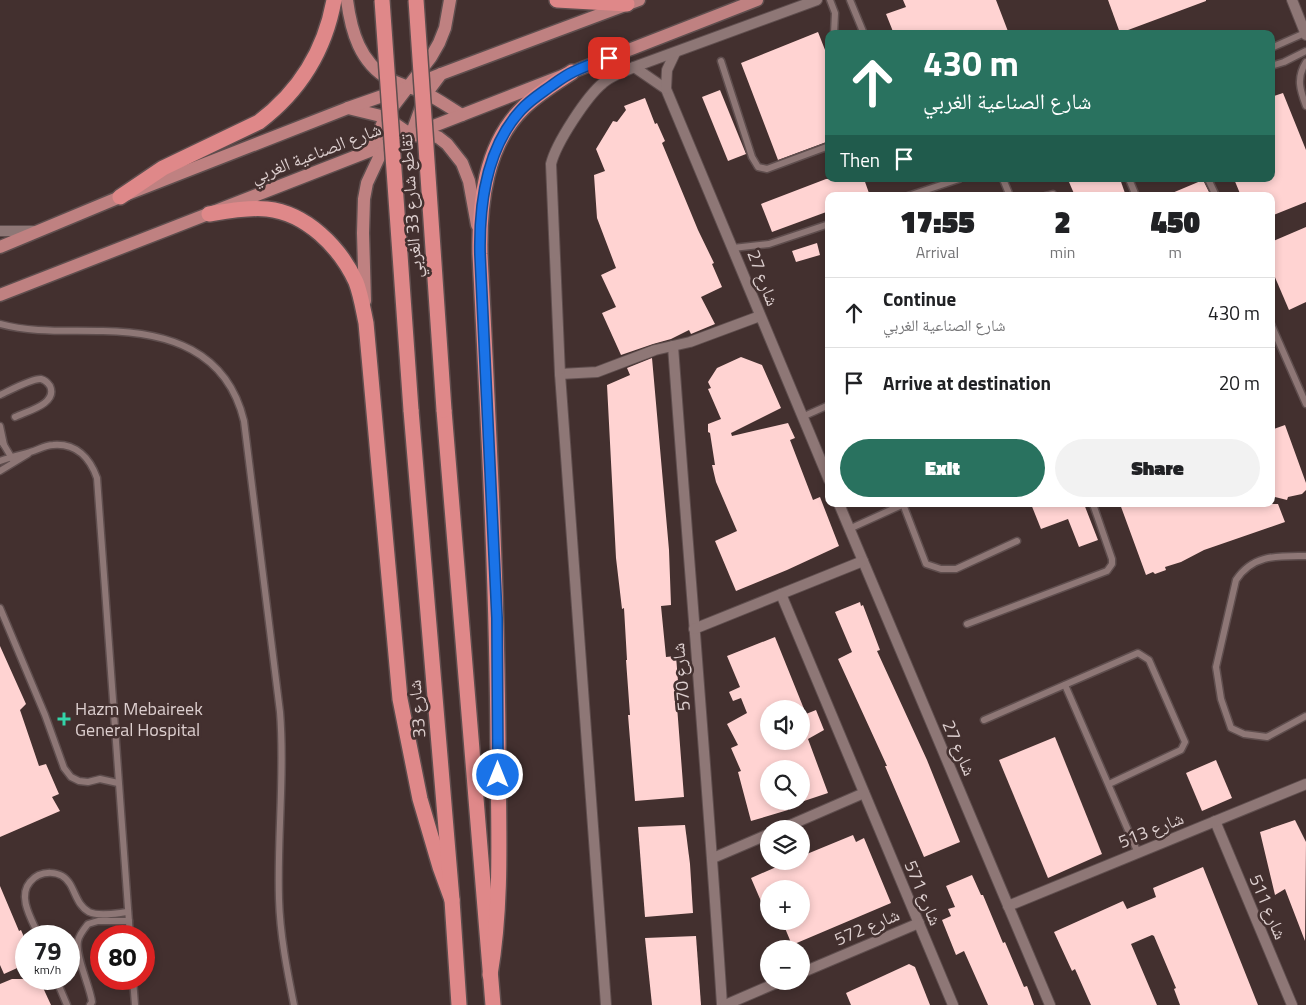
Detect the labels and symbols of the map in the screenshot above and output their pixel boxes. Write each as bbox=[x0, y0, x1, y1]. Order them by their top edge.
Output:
pin bbox=[588, 37, 630, 79]
street label: شارع الصناعية الغربي bbox=[247, 115, 386, 191]
street label: تقاطع شارع 33 الغربي bbox=[392, 133, 431, 279]
street label: شارع 27 bbox=[740, 246, 787, 310]
street label: شارع 570 bbox=[664, 642, 697, 712]
street label: شارع 33 bbox=[401, 679, 432, 739]
place label: Hazm Mebaireek General Hospital bbox=[75, 695, 203, 743]
marker: Hazm Mebaireek General Hospital bbox=[57, 712, 71, 726]
street label: شارع 27 bbox=[936, 716, 983, 780]
position arrow bbox=[471, 748, 523, 800]
street label: شارع 513 bbox=[1114, 804, 1188, 855]
street label: شارع 571 bbox=[898, 856, 949, 930]
street label: شارع 511 bbox=[1243, 870, 1294, 944]
street label: شارع 572 bbox=[830, 901, 904, 952]
speed limit sign: 80 bbox=[90, 925, 155, 990]

